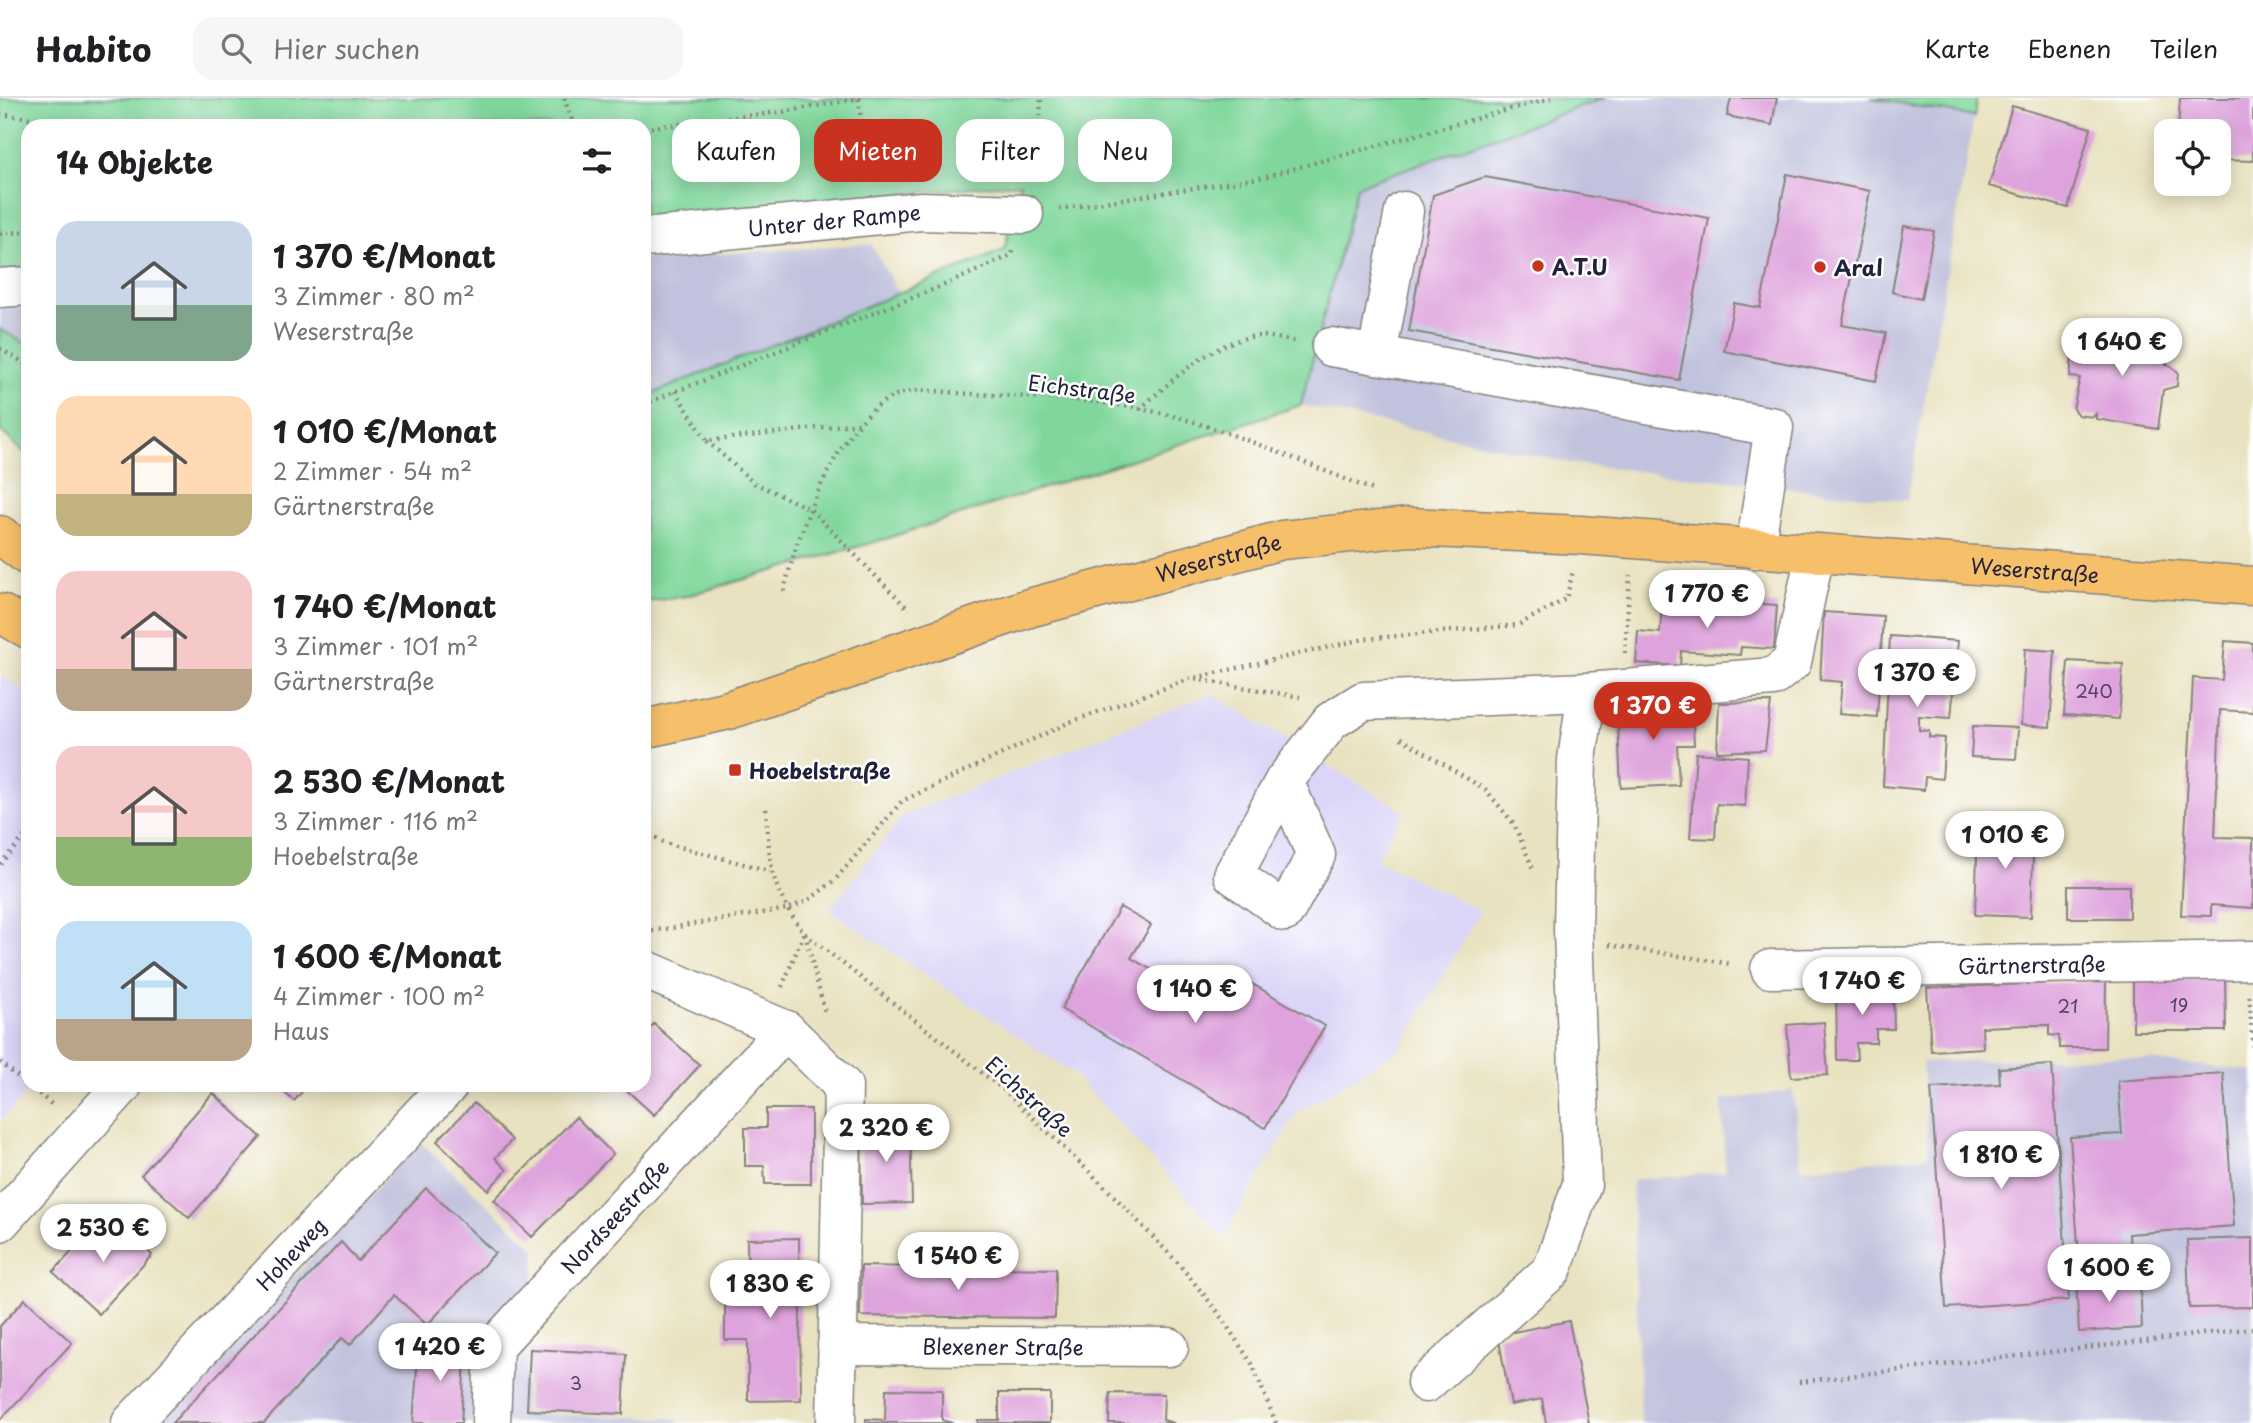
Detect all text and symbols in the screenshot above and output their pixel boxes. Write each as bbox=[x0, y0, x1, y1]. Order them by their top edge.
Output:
search box bbox=[193, 17, 683, 80]
text: Habito bbox=[35, 23, 151, 73]
icon: search bbox=[217, 29, 255, 67]
text: Hier suchen bbox=[273, 29, 420, 68]
text: Karte bbox=[1925, 30, 1990, 66]
text: Ebenen bbox=[2028, 30, 2111, 66]
text: Teilen bbox=[2149, 30, 2218, 66]
chip: Kaufen bbox=[672, 119, 800, 182]
chip: Mieten bbox=[814, 119, 942, 182]
chip: Filter bbox=[956, 119, 1064, 182]
chip: Neu bbox=[1078, 119, 1172, 182]
map controls bbox=[2154, 119, 2231, 196]
button: locate bbox=[2154, 119, 2231, 196]
text: 14 Objekte bbox=[56, 139, 213, 184]
icon: filters bbox=[578, 142, 616, 180]
street label: Unter der Rampe bbox=[746, 195, 922, 244]
text: 1 370 €/Monat bbox=[273, 233, 496, 278]
icon: home bbox=[112, 249, 196, 333]
place label: A.T.U bbox=[1552, 250, 1608, 282]
place label: Aral bbox=[1834, 251, 1883, 283]
marker: A.T.U bbox=[1530, 258, 1546, 274]
marker: Aral bbox=[1812, 259, 1828, 275]
text: 3 Zimmer · 80 m² bbox=[273, 278, 475, 313]
text: Weserstraße bbox=[273, 313, 414, 348]
pin: 1 640 € bbox=[2057, 318, 2187, 378]
text: 1 640 € bbox=[2077, 323, 2167, 358]
street label: Eichstraße bbox=[1026, 366, 1138, 410]
text: 1 010 €/Monat bbox=[273, 408, 497, 453]
icon: home bbox=[112, 424, 196, 508]
text: 2 Zimmer · 54 m² bbox=[273, 453, 472, 488]
text: Gärtnerstraße bbox=[273, 488, 435, 523]
street label: Weserstraße bbox=[1152, 525, 1285, 589]
street label: Weserstraße bbox=[1969, 549, 2100, 590]
pin: 1 770 € bbox=[1642, 570, 1772, 630]
text: 1 770 € bbox=[1665, 575, 1749, 610]
text: 1 740 €/Monat bbox=[273, 583, 497, 628]
icon: home bbox=[112, 599, 196, 683]
text: 3 Zimmer · 101 m² bbox=[273, 628, 478, 663]
pin: 1 370 € bbox=[1852, 650, 1982, 709]
text: 1 370 € bbox=[1874, 654, 1960, 689]
text: Gärtnerstraße bbox=[273, 663, 435, 698]
house number: 240 bbox=[2075, 677, 2113, 704]
pin: 1 370 € bbox=[1588, 682, 1718, 742]
text: 1 370 € bbox=[1610, 687, 1696, 722]
place label: Hoebelstraße bbox=[749, 754, 891, 786]
text: 2 530 €/Monat bbox=[273, 758, 505, 803]
marker: Hoebelstraße bbox=[727, 762, 743, 778]
icon: home bbox=[112, 774, 196, 858]
text: 3 Zimmer · 116 m² bbox=[273, 803, 478, 838]
pin: 1 010 € bbox=[1940, 812, 2070, 871]
text: 1 010 € bbox=[1961, 816, 2049, 851]
text: Hoebelstraße bbox=[273, 838, 419, 873]
text: 1 600 €/Monat bbox=[273, 933, 502, 978]
street label: Gärtnerstraße bbox=[1958, 947, 2106, 981]
icon: home bbox=[112, 949, 196, 1033]
pin: 1 740 € bbox=[1797, 958, 1927, 1017]
text: 1 740 € bbox=[1818, 962, 1906, 997]
pin: 1 140 € bbox=[1130, 965, 1260, 1025]
text: 1 140 € bbox=[1153, 970, 1237, 1005]
text: 4 Zimmer · 100 m² bbox=[273, 978, 485, 1013]
house number: 19 bbox=[2170, 991, 2188, 1018]
house number: 21 bbox=[2058, 992, 2078, 1019]
text: Haus bbox=[273, 1013, 329, 1048]
street label: Eichstraße bbox=[979, 1048, 1081, 1144]
pin: 2 320 € bbox=[821, 1104, 951, 1164]
text: 2 320 € bbox=[839, 1109, 933, 1144]
pin: 1 810 € bbox=[1936, 1132, 2066, 1191]
text: 1 810 € bbox=[1959, 1136, 2043, 1171]
street label: Nordseestraße bbox=[553, 1151, 676, 1281]
pin: 2 530 € bbox=[38, 1204, 168, 1264]
text: 2 530 € bbox=[56, 1209, 150, 1244]
street label: Hoheweg bbox=[248, 1209, 333, 1297]
pin: 1 540 € bbox=[893, 1232, 1023, 1292]
text: 1 540 € bbox=[914, 1237, 1002, 1272]
pin: 1 600 € bbox=[2044, 1244, 2174, 1304]
text: 1 600 € bbox=[2063, 1249, 2155, 1284]
pin: 1 830 € bbox=[705, 1260, 835, 1320]
text: 1 830 € bbox=[726, 1265, 814, 1300]
pin: 1 420 € bbox=[375, 1324, 505, 1383]
text: 1 420 € bbox=[394, 1328, 486, 1363]
street label: Blexener Straße bbox=[922, 1330, 1084, 1362]
house number: 3 bbox=[570, 1369, 582, 1396]

